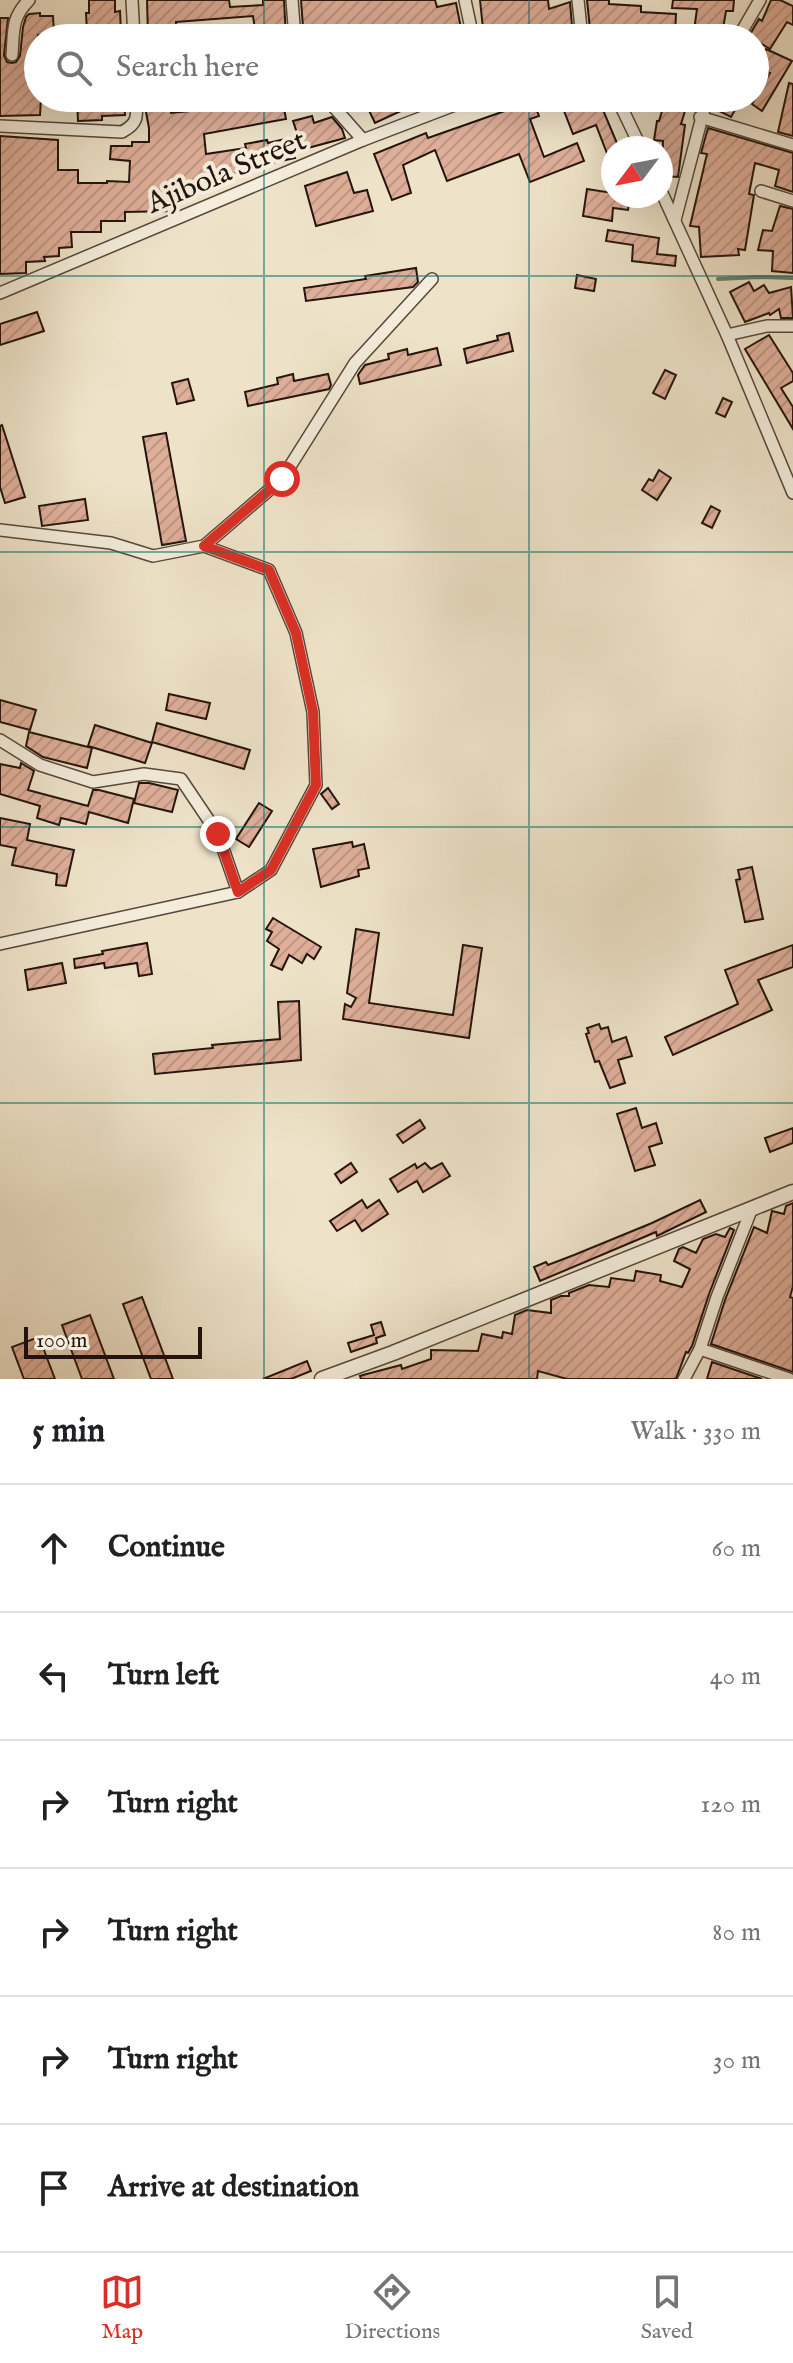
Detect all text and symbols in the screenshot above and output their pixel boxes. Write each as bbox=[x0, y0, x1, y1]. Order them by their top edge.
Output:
search box bbox=[24, 24, 769, 112]
icon: search bbox=[52, 46, 96, 90]
text: Search here bbox=[116, 49, 259, 87]
street label: Ajibola Street bbox=[140, 122, 312, 224]
north arrow bbox=[601, 136, 673, 208]
route start bbox=[264, 461, 300, 497]
route end bbox=[200, 816, 236, 852]
scale bar bbox=[24, 1323, 202, 1359]
text: 100 m bbox=[36, 1327, 88, 1355]
text: 5 min bbox=[32, 1410, 105, 1453]
text: Walk · 330 m bbox=[631, 1415, 761, 1448]
icon: ahead bbox=[32, 1526, 76, 1570]
text: Continue bbox=[108, 1529, 225, 1567]
text: 60 m bbox=[712, 1532, 761, 1565]
icon: left bbox=[32, 1654, 76, 1698]
text: Turn left bbox=[108, 1657, 219, 1695]
text: 40 m bbox=[710, 1660, 761, 1693]
icon: right bbox=[32, 1782, 76, 1826]
text: Turn right bbox=[108, 1785, 238, 1823]
text: 120 m bbox=[701, 1788, 761, 1821]
icon: right bbox=[32, 1910, 76, 1954]
text: Turn right bbox=[108, 1913, 238, 1951]
text: 80 m bbox=[712, 1916, 761, 1949]
icon: right bbox=[32, 2038, 76, 2082]
text: Turn right bbox=[108, 2041, 238, 2079]
text: 30 m bbox=[713, 2044, 761, 2077]
icon: arrive bbox=[32, 2166, 76, 2210]
text: Arrive at destination bbox=[108, 2169, 359, 2207]
tab: Map bbox=[100, 2270, 144, 2346]
tab: Directions bbox=[345, 2270, 440, 2346]
tab: Saved bbox=[641, 2270, 693, 2346]

